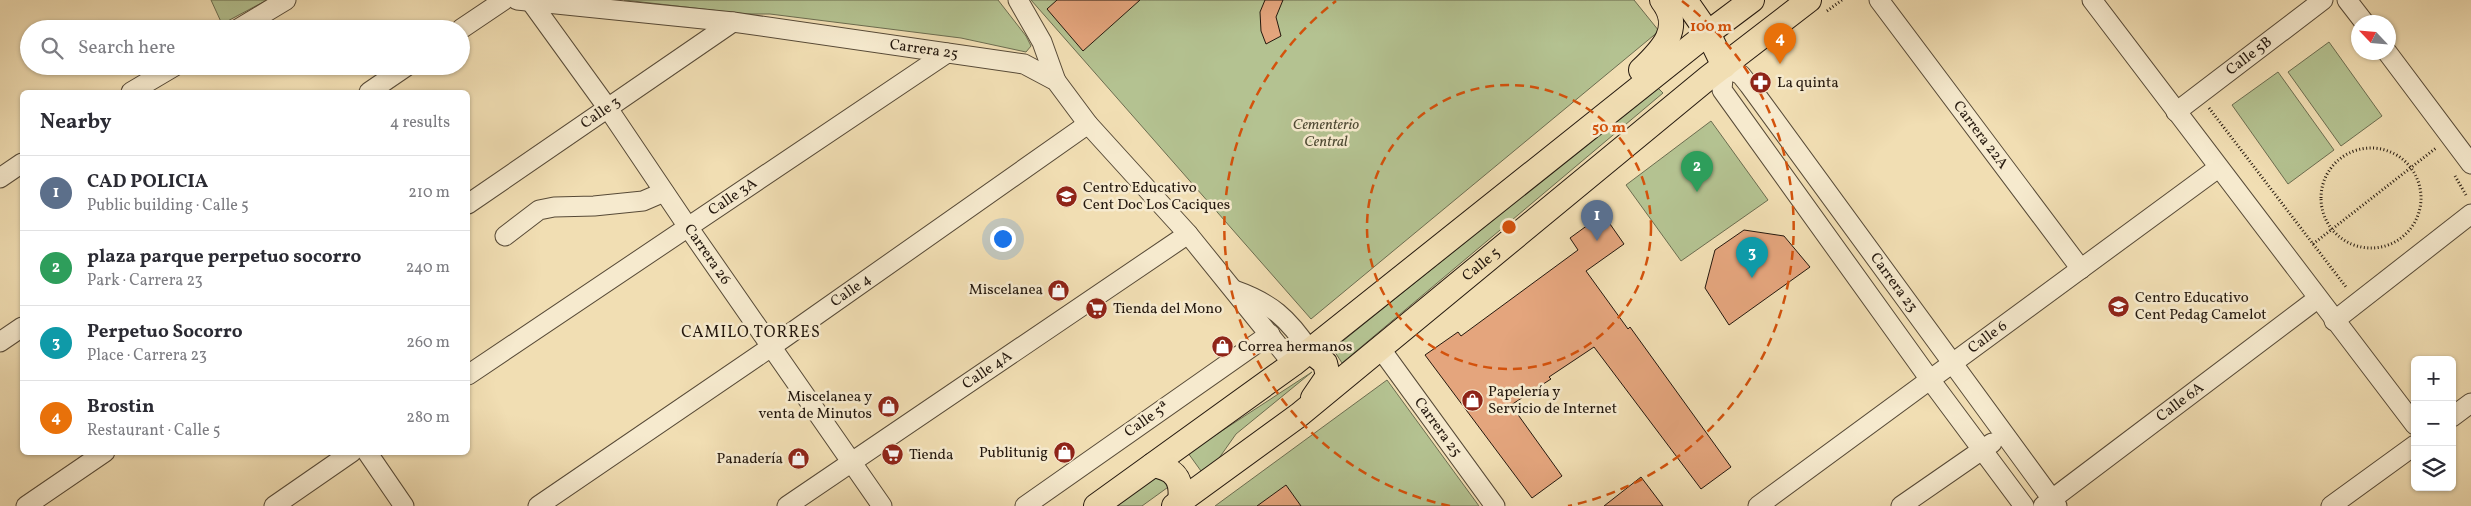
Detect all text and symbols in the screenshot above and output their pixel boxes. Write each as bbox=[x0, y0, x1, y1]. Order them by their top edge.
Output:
north arrow bbox=[2351, 15, 2396, 60]
text: 100 m bbox=[1690, 17, 1733, 38]
search box bbox=[20, 20, 470, 75]
pin: 4 bbox=[1764, 23, 1796, 64]
street label: Calle 5B bbox=[2222, 32, 2277, 81]
icon: search bbox=[38, 34, 66, 62]
street label: Carrera 25 bbox=[888, 34, 960, 65]
text: Search here bbox=[78, 35, 175, 61]
pharmacy icon: La quinta bbox=[1749, 71, 1773, 95]
place label: La quinta bbox=[1777, 73, 1839, 94]
street label: Calle 3 bbox=[577, 92, 625, 134]
street label: Carrera 22A bbox=[1948, 97, 2013, 174]
text: Nearby bbox=[40, 108, 111, 137]
text: 4 results bbox=[390, 112, 450, 134]
park label: Cementerio Central bbox=[1293, 115, 1359, 153]
text: 50 m bbox=[1592, 118, 1626, 139]
pin: 2 bbox=[1681, 151, 1713, 192]
text: CAD POLICIA bbox=[87, 169, 208, 195]
street label: Calle 3A bbox=[704, 173, 762, 221]
place label: Centro Educativo Cent Doc Los Caciques bbox=[1083, 178, 1230, 216]
text: 1 bbox=[53, 182, 59, 204]
text: 210 m bbox=[408, 182, 450, 204]
school or university icon: Centro Educativo Cent Doc Los Caciques bbox=[1055, 185, 1079, 209]
text: Public building · Calle 5 bbox=[87, 195, 249, 217]
pin: 1 bbox=[1581, 200, 1613, 241]
centre of rings bbox=[1500, 218, 1518, 236]
street label: Carrera 26 bbox=[679, 220, 736, 289]
your location bbox=[990, 226, 1016, 252]
pin: 3 bbox=[1736, 237, 1768, 278]
street label: Calle 5 bbox=[1458, 243, 1505, 287]
text: plaza parque perpetuo socorro bbox=[87, 244, 361, 270]
street label: Carrera 23 bbox=[1865, 248, 1922, 317]
text: 2 bbox=[52, 257, 60, 279]
text: 240 m bbox=[406, 257, 450, 279]
street label: Calle 4 bbox=[826, 269, 876, 312]
text: Park · Carrera 23 bbox=[87, 270, 203, 292]
shop icon: Miscelanea bbox=[1047, 278, 1071, 302]
place label: Miscelanea bbox=[969, 280, 1043, 301]
place label: Centro Educativo Cent Pedag Camelot bbox=[2135, 288, 2267, 326]
school or university icon: Centro Educativo Cent Pedag Camelot bbox=[2107, 295, 2131, 319]
supermarket icon: Tienda del Mono bbox=[1085, 297, 1109, 321]
place label: Tienda del Mono bbox=[1113, 299, 1222, 320]
street label: Calle 6 bbox=[1964, 316, 2012, 359]
text: Perpetuo Socorro bbox=[87, 319, 243, 345]
district label: CAMILO TORRES bbox=[681, 322, 821, 344]
text: 3 bbox=[52, 332, 60, 354]
text: 260 m bbox=[406, 332, 450, 354]
shop icon: Correa hermanos bbox=[1210, 335, 1234, 359]
place label: Correa hermanos bbox=[1238, 337, 1352, 358]
text: Place · Carrera 23 bbox=[87, 345, 207, 367]
street label: Calle 4A bbox=[958, 346, 1017, 395]
map controls bbox=[2411, 356, 2456, 491]
button: + bbox=[2411, 356, 2456, 401]
street label: Calle 6A bbox=[2152, 377, 2209, 427]
place label: Papelería y Servicio de Internet bbox=[1488, 382, 1617, 420]
place label: Miscelanea y venta de Minutos bbox=[758, 387, 872, 425]
shop icon: Papelería y Servicio de Internet bbox=[1460, 389, 1484, 413]
street label: Carrera 25 bbox=[1409, 393, 1466, 461]
text: Brostin bbox=[87, 394, 155, 420]
shop icon: Miscelanea y venta de Minutos bbox=[876, 394, 900, 418]
street label: Calle 5ª bbox=[1120, 397, 1174, 443]
button: − bbox=[2411, 401, 2456, 446]
text: 4 bbox=[51, 407, 61, 429]
text: 280 m bbox=[406, 407, 450, 429]
text: Restaurant · Calle 5 bbox=[87, 420, 221, 442]
shop icon: Publitunig bbox=[1052, 441, 1076, 465]
supermarket icon: Tienda bbox=[881, 443, 905, 467]
place label: Publitunig bbox=[979, 443, 1048, 464]
place label: Tienda bbox=[909, 445, 954, 466]
button: layers bbox=[2411, 446, 2456, 491]
shop icon: Panadería bbox=[787, 447, 811, 471]
place label: Panadería bbox=[717, 449, 783, 470]

